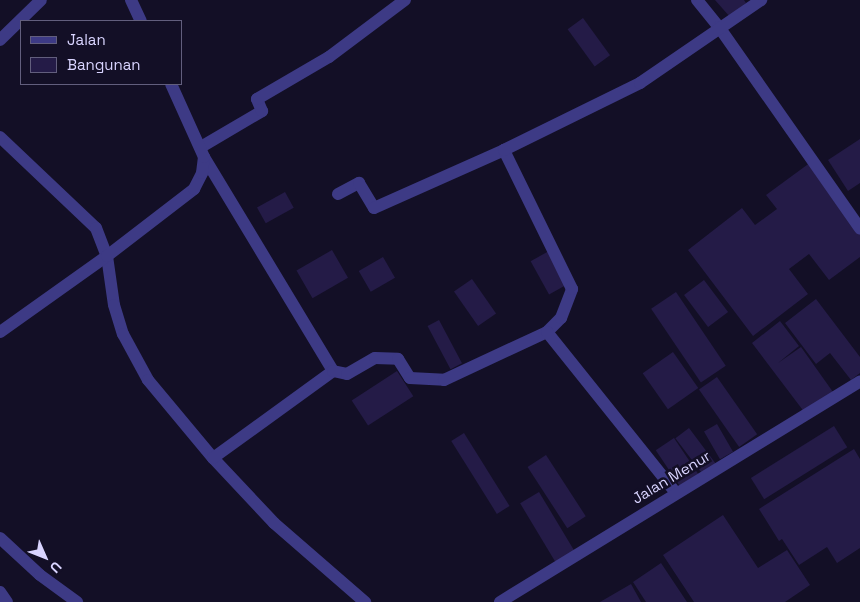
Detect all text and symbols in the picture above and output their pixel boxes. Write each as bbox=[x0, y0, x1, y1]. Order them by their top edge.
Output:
legend bbox=[20, 20, 182, 85]
text: Jalan bbox=[67, 30, 106, 49]
text: Bangunan bbox=[67, 55, 141, 74]
street label: Jalan Menur bbox=[629, 447, 713, 507]
north arrow bbox=[20, 532, 70, 582]
text: U bbox=[46, 558, 66, 577]

